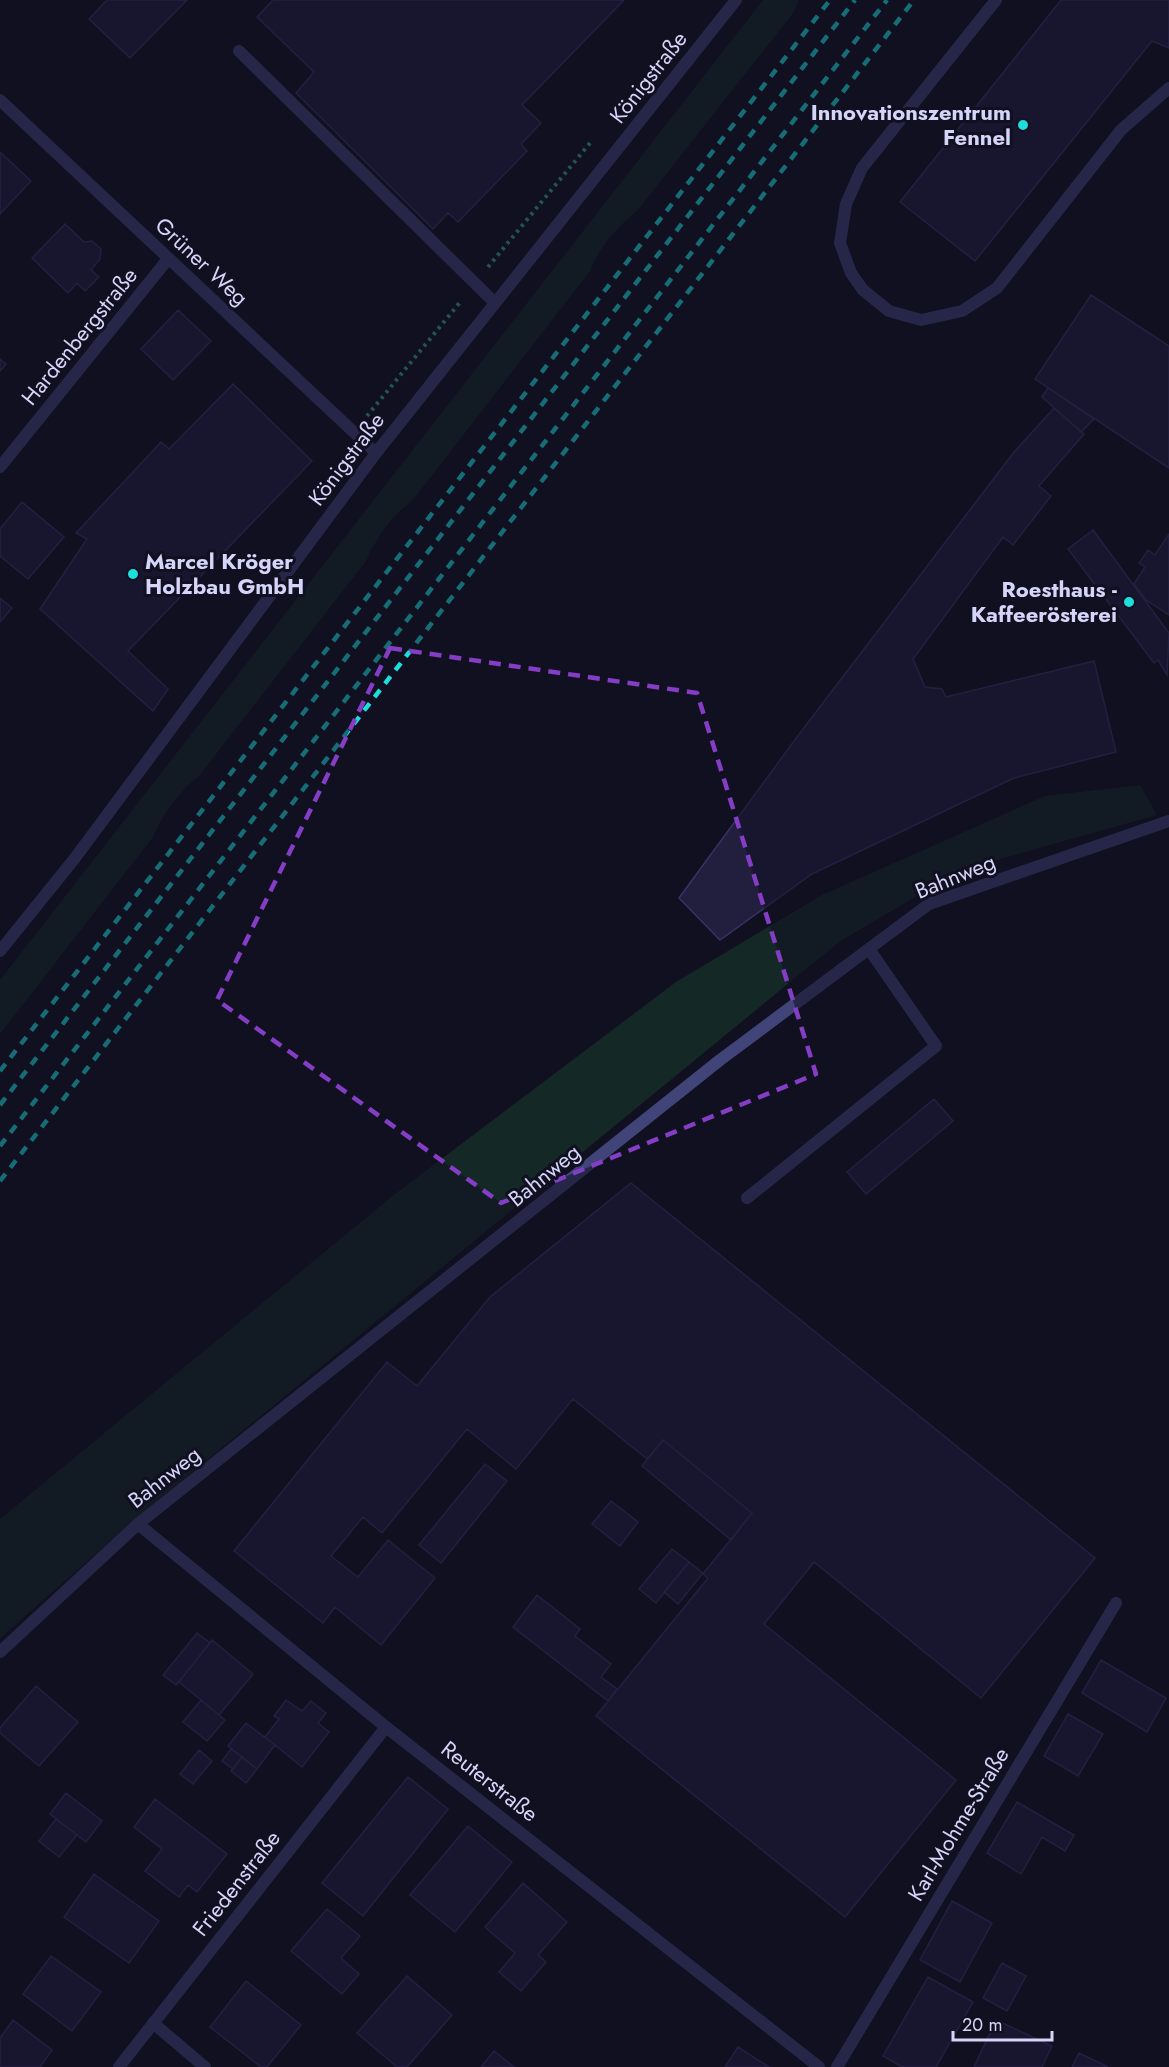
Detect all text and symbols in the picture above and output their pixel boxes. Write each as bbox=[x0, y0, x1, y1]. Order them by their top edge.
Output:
street label: Königstraße bbox=[602, 24, 694, 130]
place label: Innovationszentrum Fennel bbox=[811, 96, 1011, 153]
marker: Innovationszentrum Fennel bbox=[1016, 118, 1030, 132]
street label: Grüner Weg bbox=[148, 209, 256, 313]
street label: Hardenbergstraße bbox=[13, 260, 145, 412]
street label: Königstraße bbox=[300, 406, 392, 512]
place label: Marcel Kröger Holzbau GmbH bbox=[145, 545, 304, 602]
marker: Marcel Kröger Holzbau GmbH bbox=[126, 567, 140, 581]
place label: Roesthaus - Kaffeerösterei bbox=[971, 573, 1117, 630]
marker: Roesthaus - Kaffeerösterei bbox=[1122, 595, 1136, 609]
street label: Bahnweg bbox=[910, 845, 1000, 907]
street label: Bahnweg bbox=[501, 1136, 587, 1214]
street label: Bahnweg bbox=[121, 1438, 207, 1516]
street label: Reuterstraße bbox=[435, 1733, 545, 1829]
street label: Karl-Mohme-Straße bbox=[899, 1741, 1017, 1907]
street label: Friedenstraße bbox=[184, 1823, 288, 1943]
scale bar bbox=[953, 2004, 1052, 2042]
text: 20 m bbox=[962, 2012, 1002, 2038]

